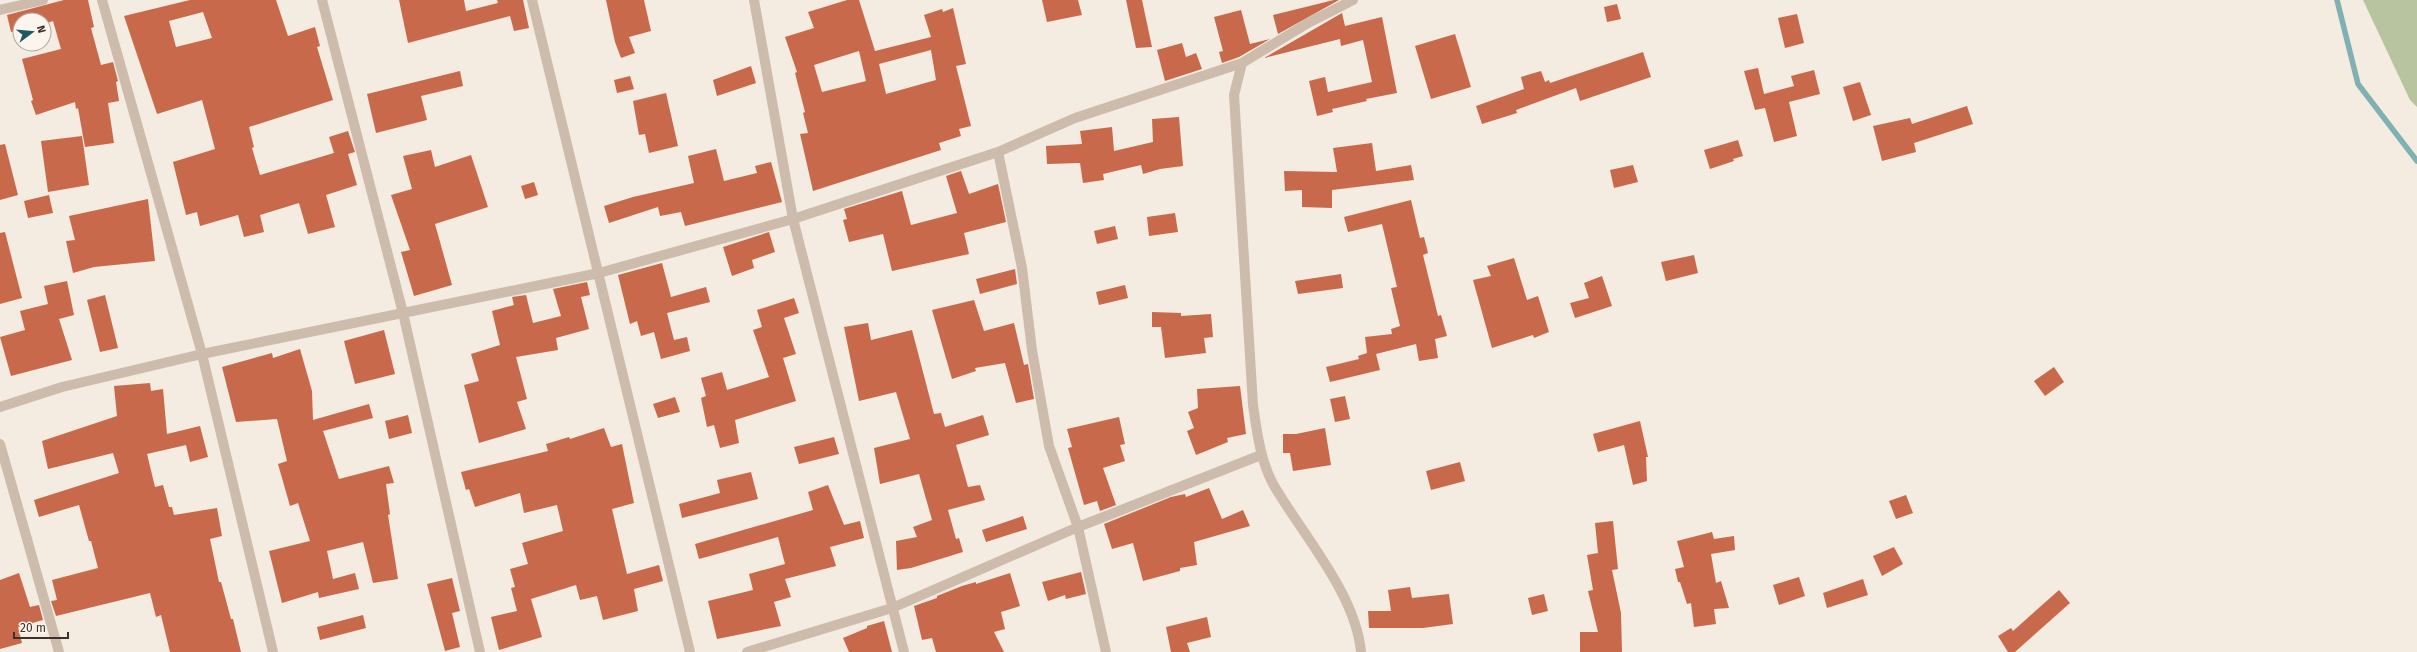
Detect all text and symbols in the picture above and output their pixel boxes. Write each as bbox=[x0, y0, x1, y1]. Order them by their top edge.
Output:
north arrow bbox=[12, 12, 52, 52]
text: N bbox=[34, 24, 48, 35]
scale bar bbox=[14, 614, 68, 640]
text: 20 m bbox=[20, 621, 46, 635]

